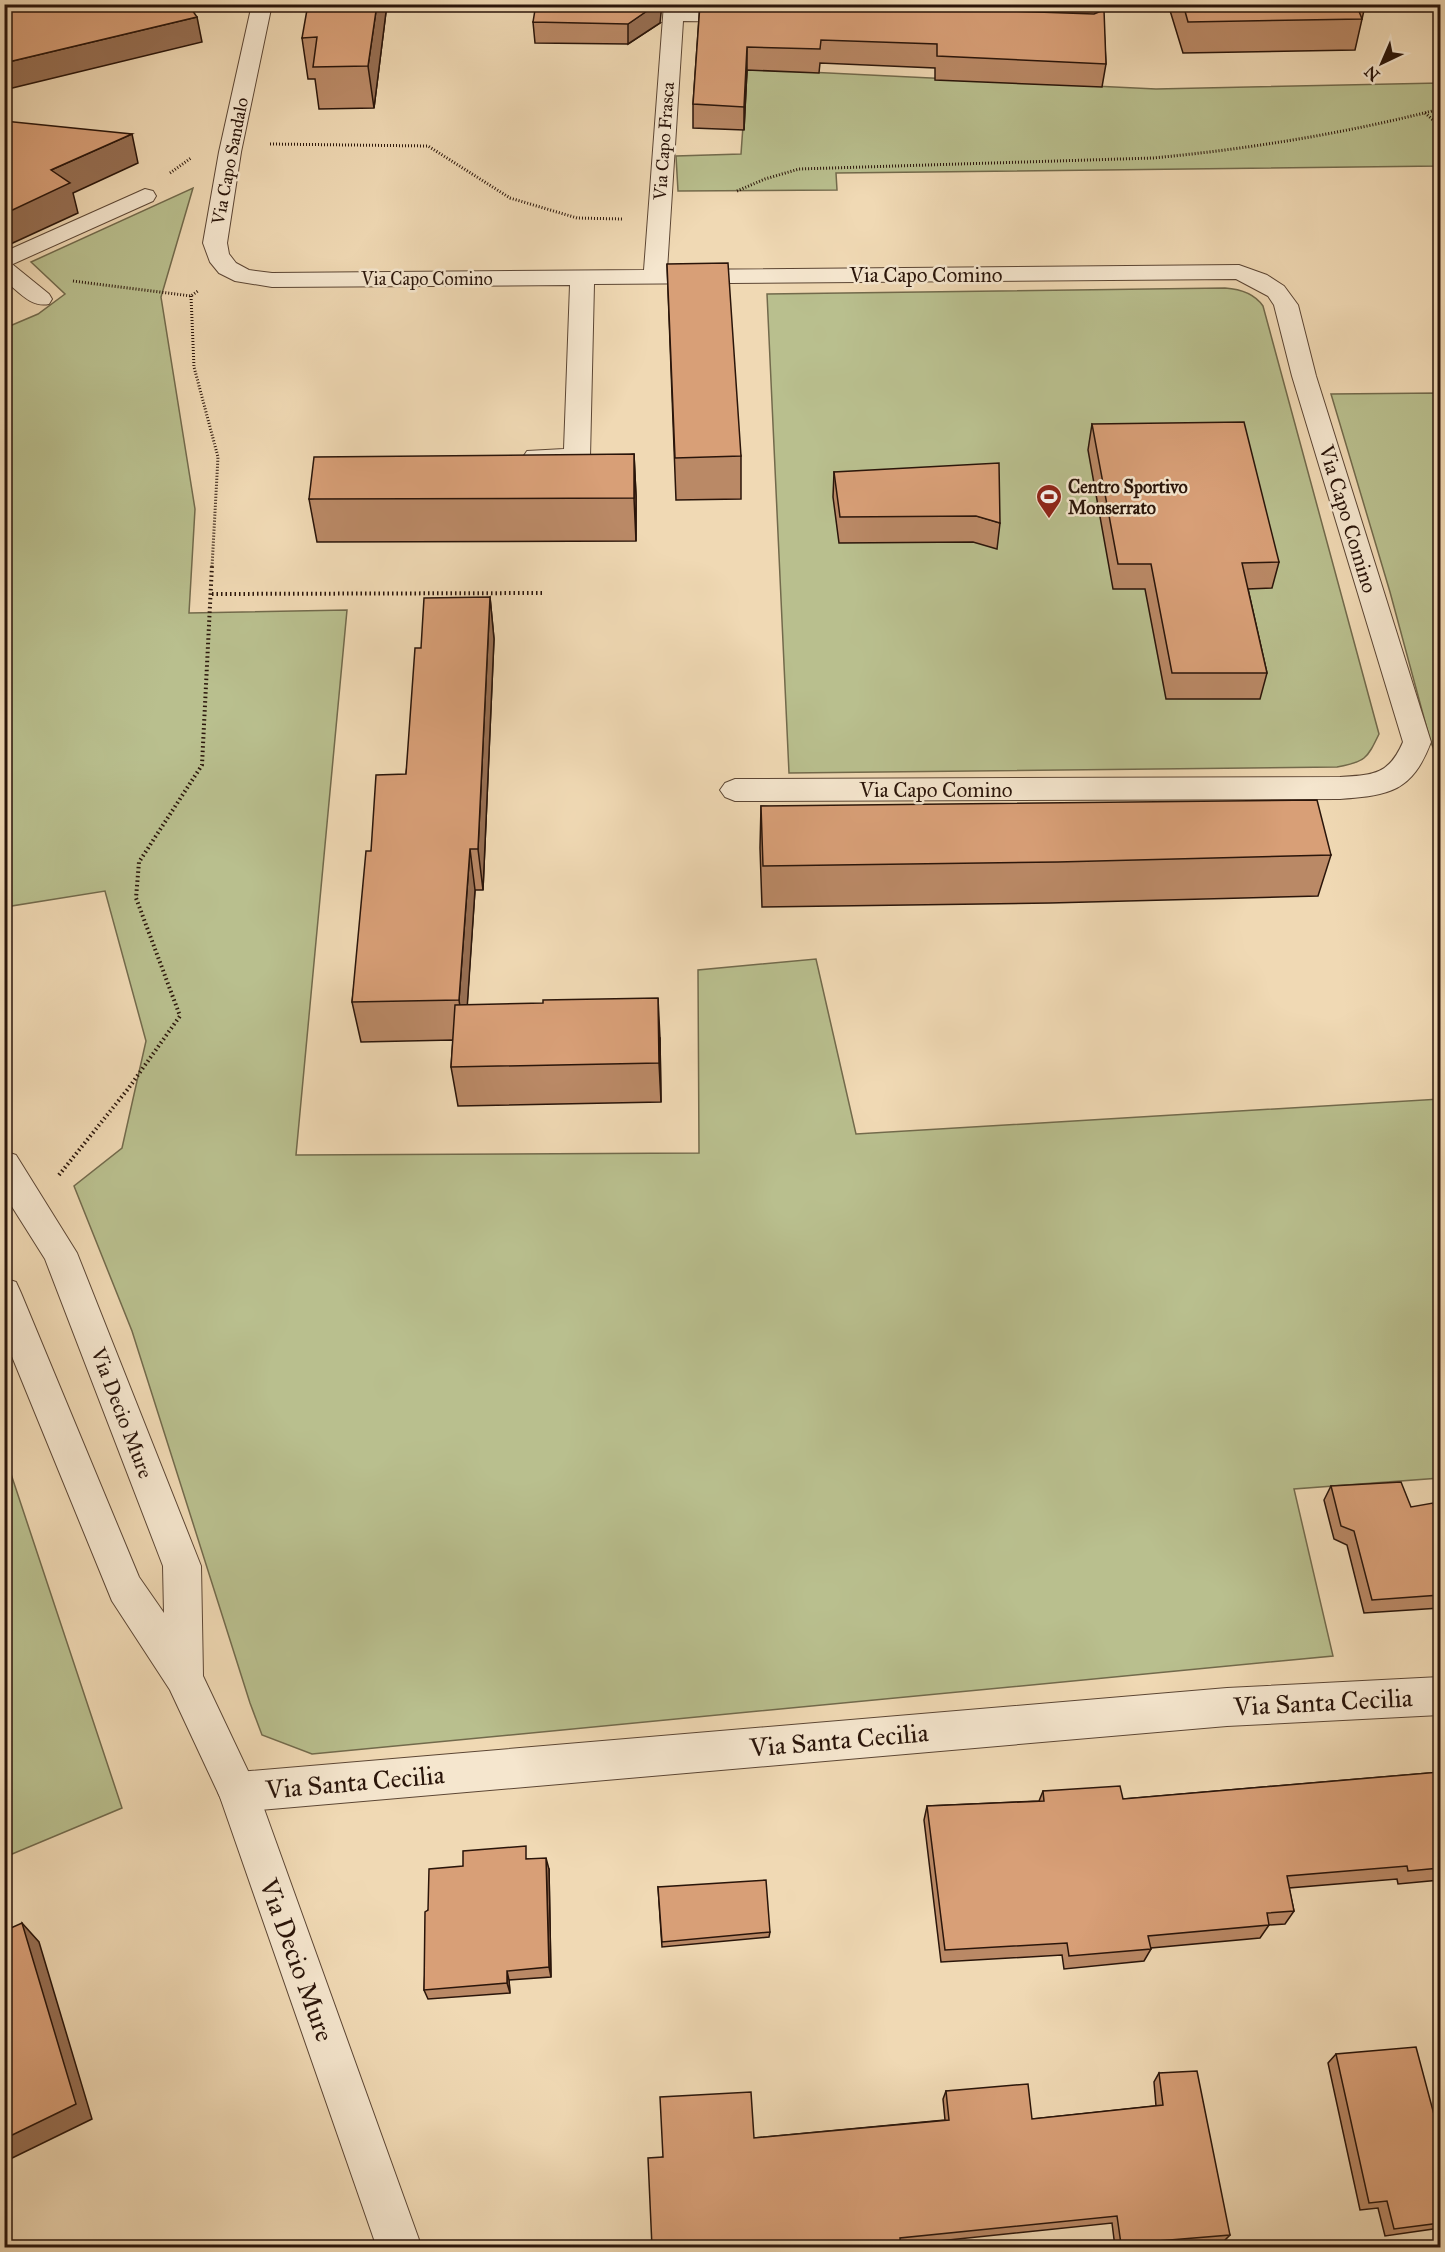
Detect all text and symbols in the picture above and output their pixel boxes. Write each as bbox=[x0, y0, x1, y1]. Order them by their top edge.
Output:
north arrow bbox=[1352, 33, 1412, 93]
text: N bbox=[1360, 62, 1383, 85]
street label: Via Capo Frasca bbox=[649, 81, 679, 202]
street label: Via Capo Sandalo bbox=[207, 95, 253, 228]
street label: Via Capo Comino bbox=[848, 262, 1003, 288]
street label: Via Capo Comino bbox=[360, 268, 493, 290]
street label: Via Capo Comino bbox=[1313, 441, 1383, 596]
place label: Centro Sportivo Monserrato bbox=[1068, 476, 1188, 519]
sports icon: Centro Sportivo Monserrato bbox=[1034, 482, 1064, 520]
street label: Via Capo Comino bbox=[858, 777, 1013, 803]
street label: Via Decio Mure bbox=[85, 1343, 159, 1482]
street label: Via Santa Cecilia bbox=[1232, 1681, 1413, 1723]
street label: Via Santa Cecilia bbox=[747, 1716, 930, 1764]
street label: Via Santa Cecilia bbox=[263, 1758, 446, 1806]
street label: Via Decio Mure bbox=[252, 1873, 341, 2046]

